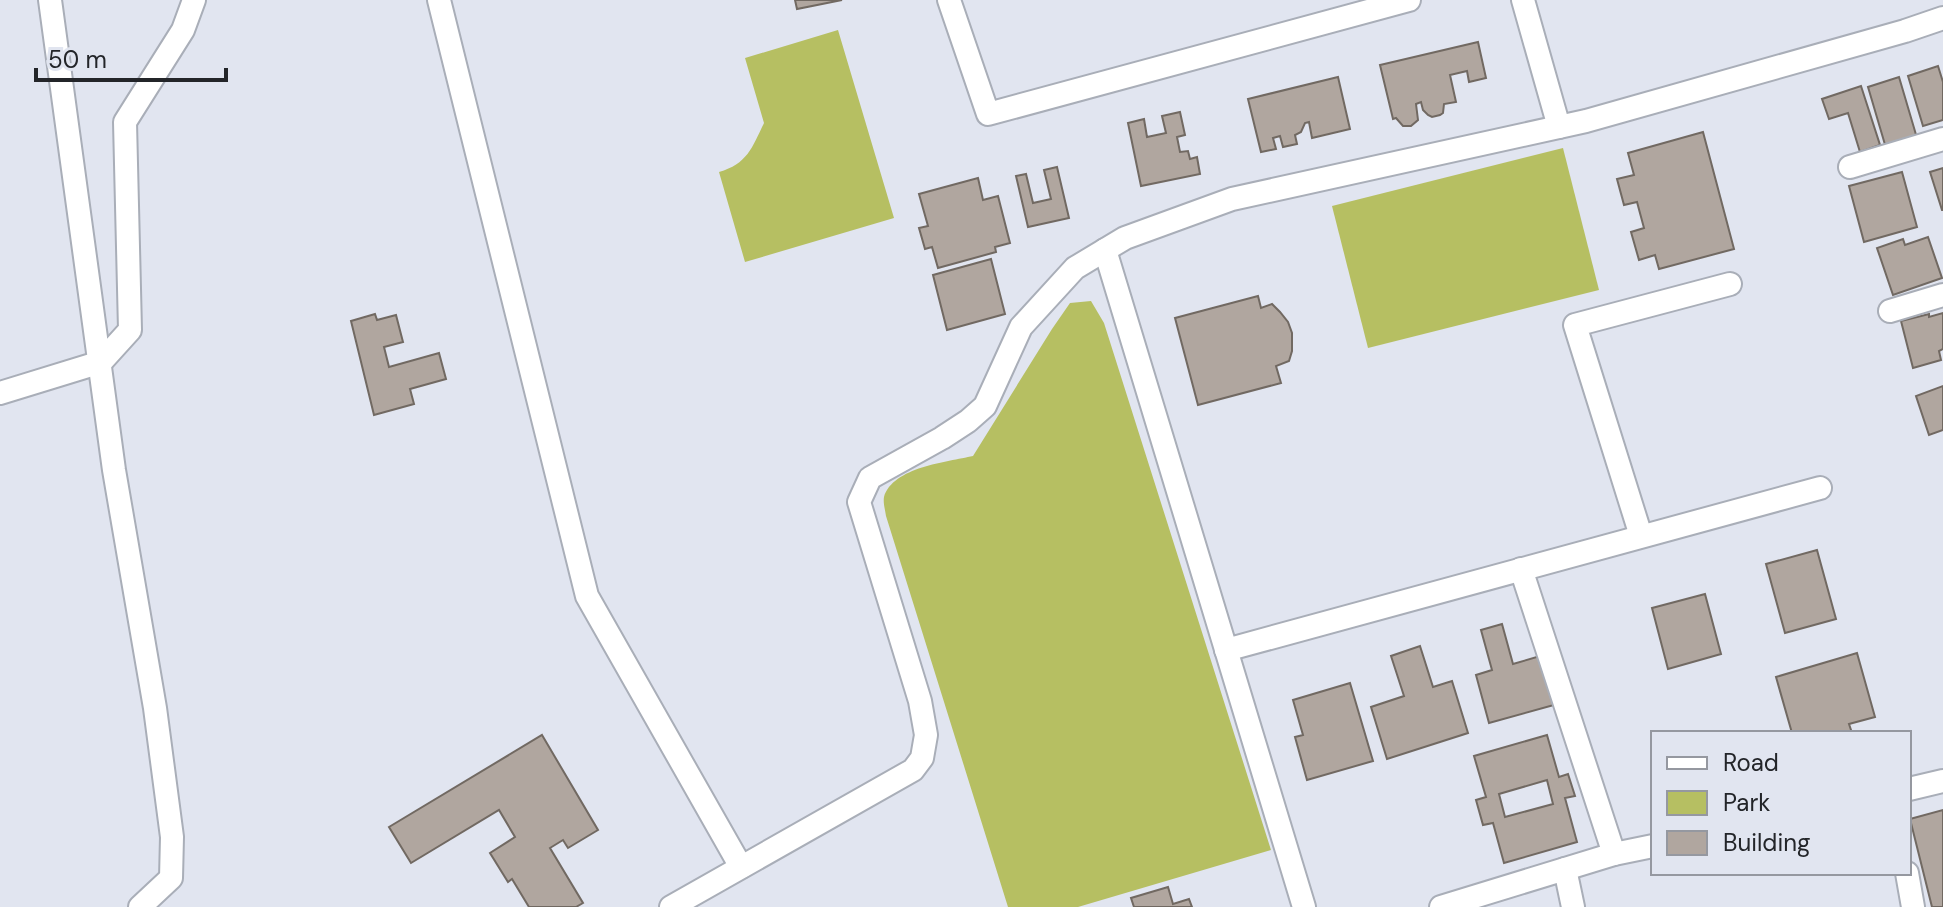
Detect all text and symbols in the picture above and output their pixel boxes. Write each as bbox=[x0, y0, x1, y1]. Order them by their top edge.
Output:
scale bar bbox=[36, 32, 226, 82]
text: 50 m bbox=[48, 44, 107, 75]
legend bbox=[1651, 731, 1911, 875]
text: Road bbox=[1723, 747, 1779, 778]
text: Park bbox=[1723, 787, 1770, 818]
text: Building bbox=[1723, 827, 1810, 858]

